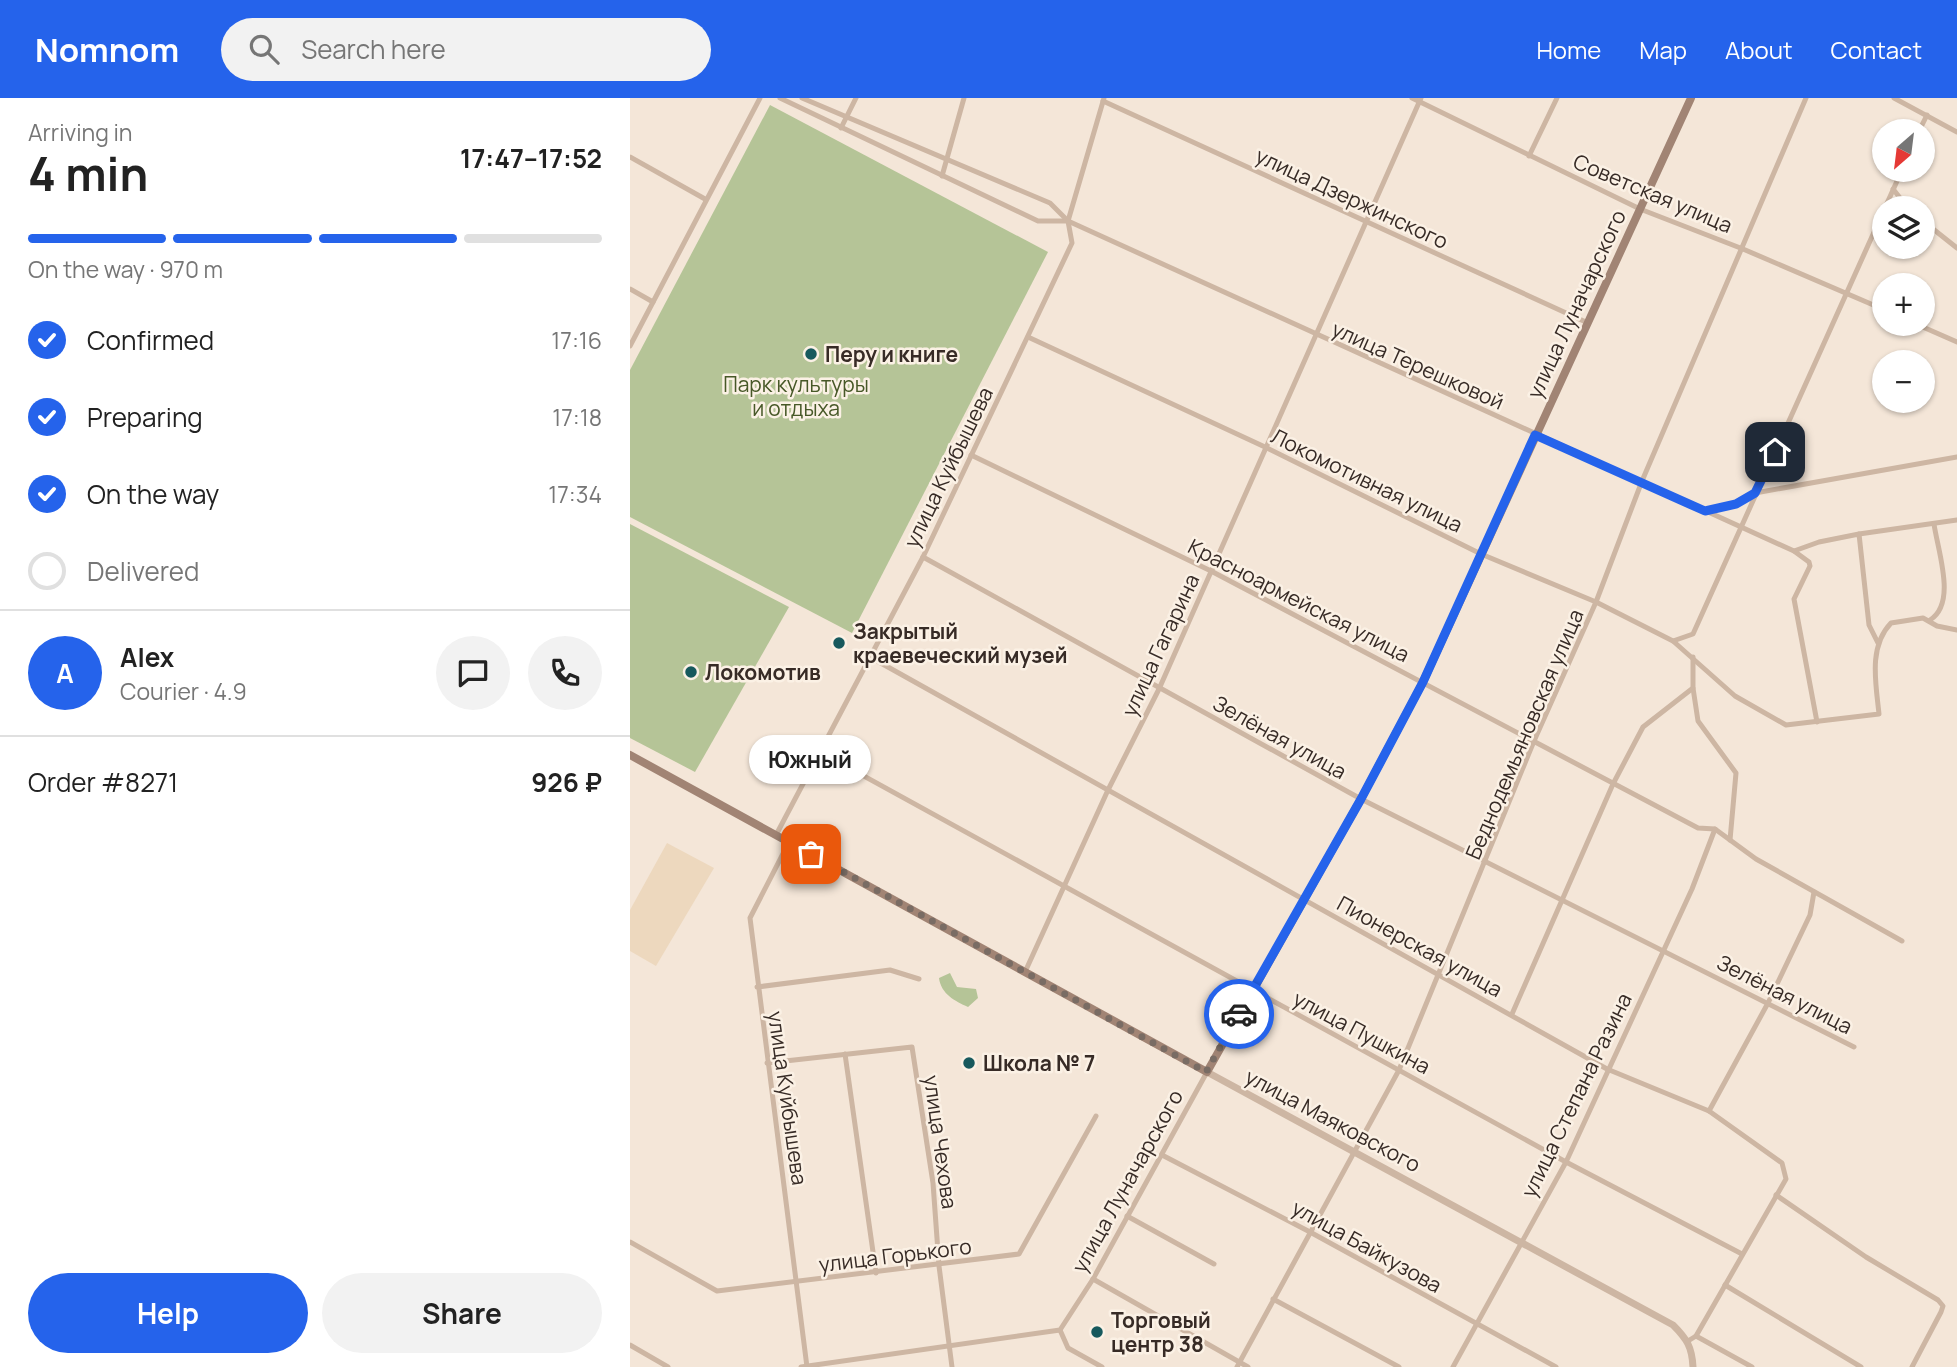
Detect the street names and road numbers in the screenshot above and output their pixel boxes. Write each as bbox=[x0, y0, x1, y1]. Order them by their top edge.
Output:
street label: улица Дзержинского bbox=[1251, 141, 1453, 255]
street label: Советская улица bbox=[1569, 147, 1737, 239]
street label: улица Луначарского bbox=[1520, 205, 1632, 403]
street label: улица Терешковой bbox=[1327, 314, 1509, 416]
street label: улица Куйбышева bbox=[897, 382, 999, 552]
street label: Локомотивная улица bbox=[1267, 422, 1467, 538]
street label: Красноармейская улица bbox=[1184, 532, 1414, 668]
street label: улица Гагарина bbox=[1115, 569, 1205, 721]
street label: Беднодемьяновская улица bbox=[1459, 605, 1589, 863]
street label: Зелёная улица bbox=[1208, 689, 1352, 785]
street label: Пионерская улица bbox=[1332, 889, 1508, 1003]
street label: Зелёная улица bbox=[1713, 948, 1857, 1040]
street label: улица Пушкина bbox=[1289, 984, 1435, 1080]
street label: улица Степана Разина bbox=[1514, 988, 1638, 1202]
street label: улица Куйбышева bbox=[762, 1009, 814, 1187]
street label: улица Маяковского bbox=[1241, 1062, 1425, 1178]
street label: улица Чехова bbox=[918, 1073, 964, 1211]
street label: улица Луначарского bbox=[1065, 1085, 1189, 1277]
street label: улица Байкузова bbox=[1287, 1193, 1447, 1299]
street label: улица Горького bbox=[817, 1232, 973, 1278]

